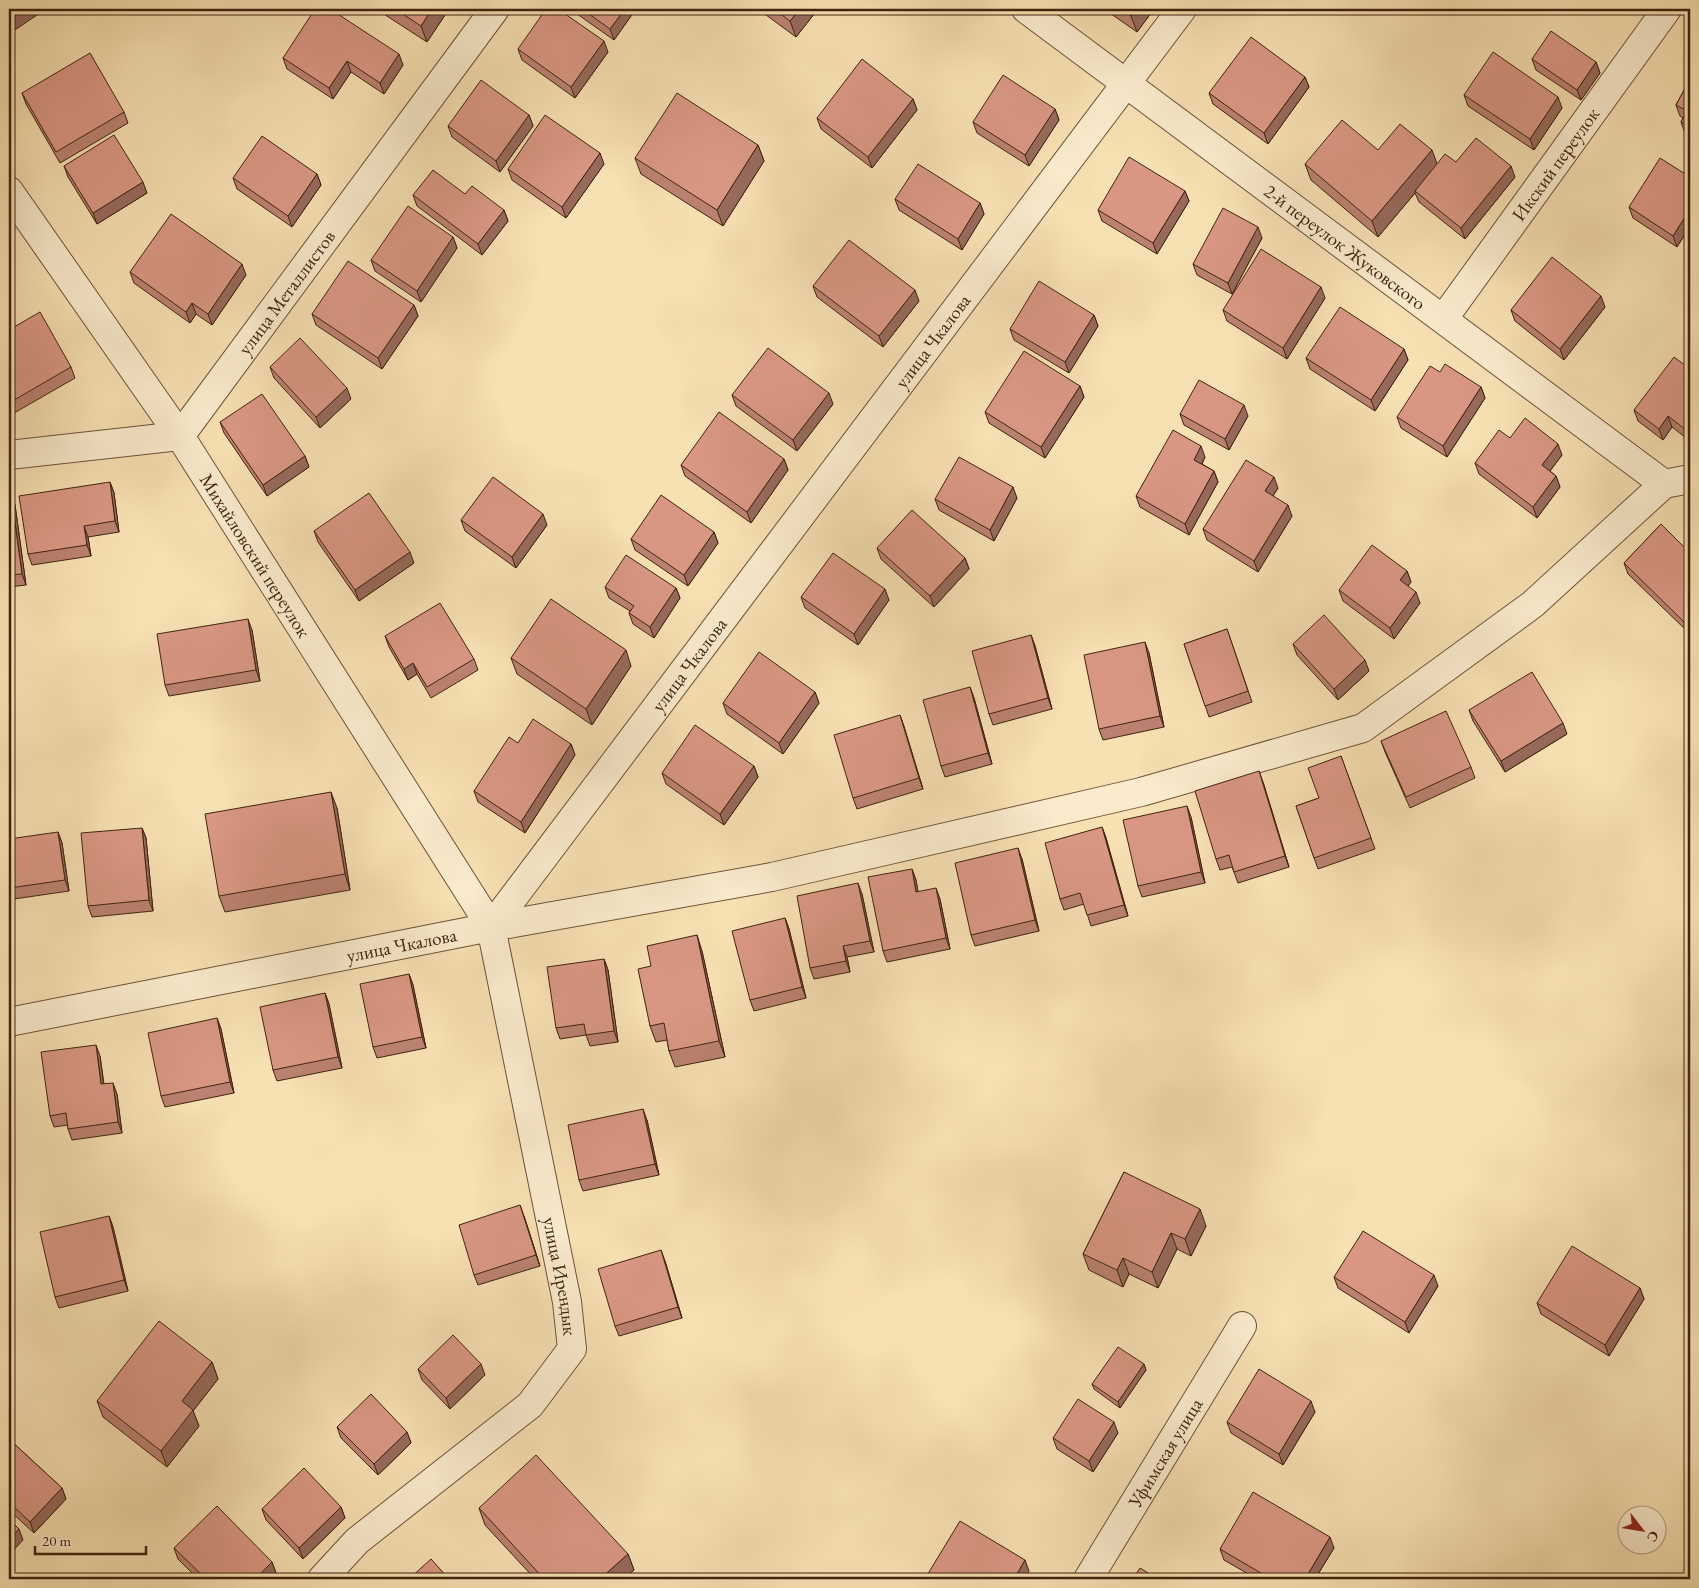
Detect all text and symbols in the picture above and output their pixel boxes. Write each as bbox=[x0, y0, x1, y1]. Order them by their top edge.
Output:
street label: Икский переулок bbox=[1506, 102, 1605, 226]
street label: 2-й переулок Жуковского bbox=[1259, 179, 1431, 316]
street label: улица Металлистов bbox=[232, 225, 341, 360]
street label: улица Чкалова bbox=[889, 289, 976, 393]
street label: Михайловский переулок bbox=[194, 469, 316, 642]
street label: улица Чкалова bbox=[646, 612, 733, 717]
street label: улица Чкалова bbox=[344, 922, 459, 968]
street label: улица Ирендык bbox=[537, 1215, 582, 1337]
street label: Уфимская улица bbox=[1122, 1393, 1208, 1513]
north arrow bbox=[1616, 1506, 1666, 1556]
scale bar bbox=[35, 1523, 146, 1555]
text: С bbox=[1643, 1528, 1663, 1546]
text: 20 m bbox=[42, 1531, 71, 1550]

